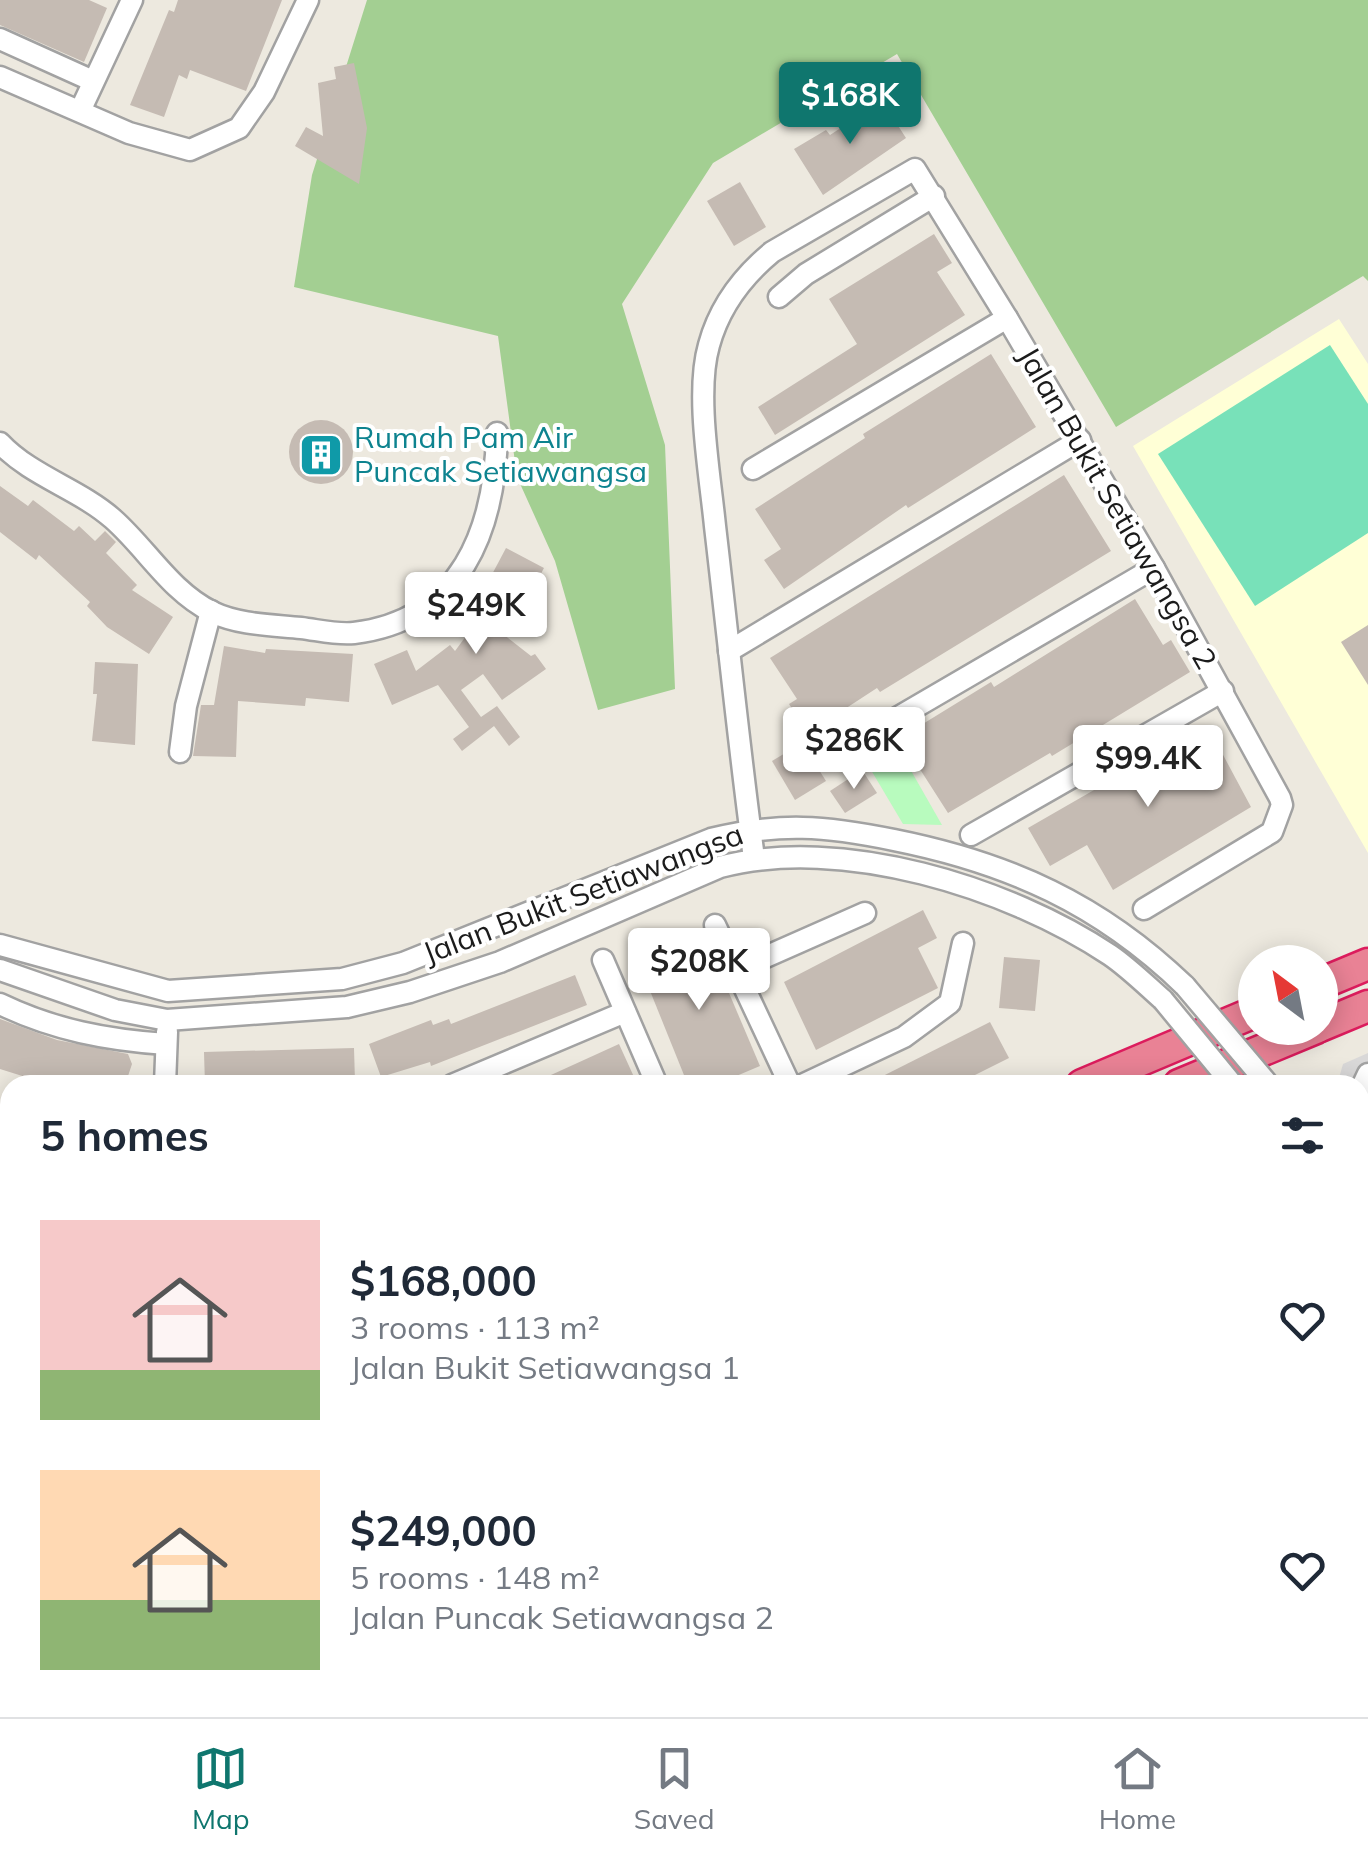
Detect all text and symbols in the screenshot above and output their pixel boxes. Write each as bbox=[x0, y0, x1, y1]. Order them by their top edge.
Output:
pin: $168K bbox=[780, 62, 920, 147]
text: $168K bbox=[801, 74, 899, 114]
street label: Jalan Bukit Setiawangsa 2 bbox=[1010, 340, 1226, 675]
place label: Rumah Pam Air Puncak Setiawangsa bbox=[354, 418, 647, 490]
building icon: Rumah Pam Air Puncak Setiawangsa bbox=[298, 432, 344, 478]
pin: $249K bbox=[406, 572, 546, 657]
text: $249K bbox=[427, 584, 525, 624]
pin: $286K bbox=[784, 707, 924, 792]
text: $286K bbox=[805, 719, 903, 759]
pin: $99.4K bbox=[1067, 725, 1229, 810]
text: $99.4K bbox=[1095, 737, 1201, 777]
street label: Jalan Bukit Setiawangsa bbox=[417, 814, 748, 972]
pin: $208K bbox=[629, 928, 769, 1013]
text: $208K bbox=[650, 940, 748, 980]
north arrow bbox=[1238, 945, 1338, 1045]
map controls bbox=[1238, 945, 1338, 1045]
icon: filters bbox=[1275, 1108, 1330, 1163]
text: 5 homes bbox=[40, 1109, 209, 1162]
text: $168,000 bbox=[350, 1254, 537, 1307]
icon: home bbox=[120, 1260, 240, 1380]
icon: heart bbox=[1275, 1293, 1330, 1348]
text: 3 rooms · 113 m² bbox=[350, 1307, 600, 1347]
text: Jalan Bukit Setiawangsa 1 bbox=[350, 1347, 740, 1387]
text: $249,000 bbox=[350, 1504, 537, 1557]
icon: home bbox=[120, 1510, 240, 1630]
icon: heart bbox=[1275, 1543, 1330, 1598]
text: 5 rooms · 148 m² bbox=[350, 1557, 600, 1597]
text: Jalan Puncak Setiawangsa 2 bbox=[350, 1597, 774, 1637]
tab: Map bbox=[192, 1741, 250, 1836]
tab: Saved bbox=[634, 1741, 715, 1836]
tab: Home bbox=[1099, 1741, 1176, 1836]

